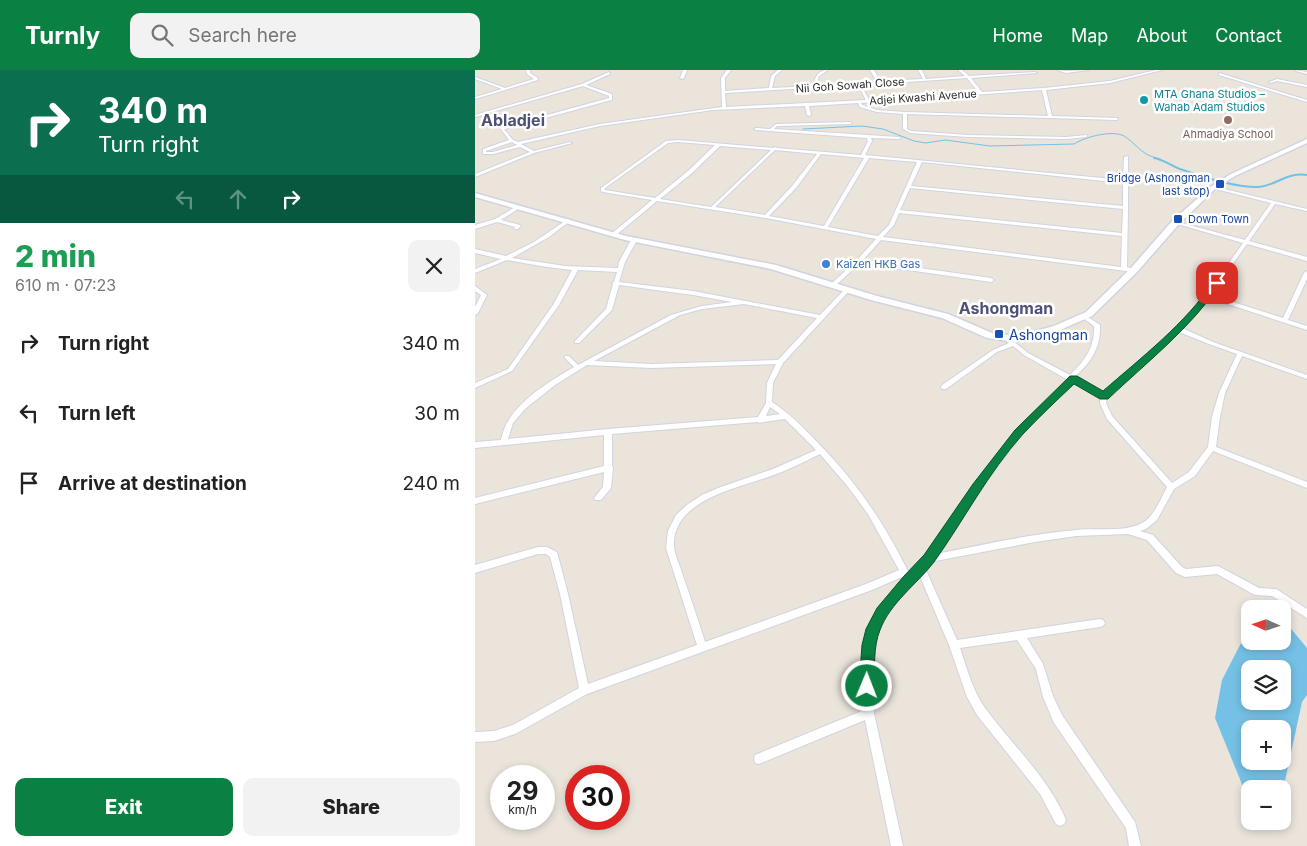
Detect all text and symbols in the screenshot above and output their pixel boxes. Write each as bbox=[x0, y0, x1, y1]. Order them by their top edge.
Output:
search box bbox=[130, 13, 480, 58]
text: Turnly bbox=[25, 21, 100, 50]
icon: search bbox=[148, 21, 176, 49]
text: Search here bbox=[188, 24, 297, 47]
text: Home bbox=[993, 25, 1043, 46]
text: Map bbox=[1071, 25, 1108, 46]
text: About bbox=[1136, 25, 1187, 46]
text: Contact bbox=[1215, 25, 1282, 46]
street label: Nii Goh Sowah Close bbox=[795, 74, 905, 96]
street label: Adjei Kwashi Avenue bbox=[869, 86, 977, 108]
place label: MTA Ghana Studios – Wahab Adam Studios bbox=[1154, 87, 1265, 114]
text: 340 m bbox=[98, 89, 208, 131]
icon: right bbox=[15, 90, 80, 155]
marker: MTA Ghana Studios – Wahab Adam Studios bbox=[1138, 94, 1150, 106]
district label: Abladjei bbox=[481, 110, 545, 130]
marker: Ahmadiya School bbox=[1222, 114, 1234, 126]
place label: Ahmadiya School bbox=[1183, 127, 1273, 141]
text: Turn right bbox=[98, 131, 199, 157]
place label: Bridge (Ashongman last stop) bbox=[1107, 171, 1210, 198]
marker: Bridge (Ashongman last stop) bbox=[1214, 178, 1226, 190]
icon: left bbox=[171, 185, 199, 213]
icon: ahead bbox=[224, 185, 252, 213]
icon: right bbox=[277, 185, 305, 213]
place label: Down Town bbox=[1188, 212, 1249, 226]
marker: Down Town bbox=[1172, 213, 1184, 225]
text: 2 min bbox=[15, 238, 96, 274]
button: close bbox=[408, 240, 460, 292]
place label: Kaizen HKB Gas bbox=[836, 257, 920, 271]
marker: Kaizen HKB Gas bbox=[820, 258, 832, 270]
pin bbox=[1196, 262, 1238, 304]
icon: arrive bbox=[1203, 269, 1231, 297]
text: 610 m · 07:23 bbox=[15, 275, 116, 295]
district label: Ashongman bbox=[959, 298, 1053, 318]
place label: Ashongman bbox=[1009, 326, 1088, 343]
marker: Ashongman bbox=[993, 328, 1005, 340]
icon: right bbox=[15, 329, 43, 357]
text: Turn right bbox=[58, 332, 149, 355]
text: 340 m bbox=[402, 332, 460, 355]
icon: left bbox=[15, 399, 43, 427]
text: Turn left bbox=[58, 402, 136, 425]
text: 30 m bbox=[414, 402, 460, 425]
icon: arrive bbox=[15, 469, 43, 497]
text: Arrive at destination bbox=[58, 472, 247, 495]
text: 240 m bbox=[402, 472, 460, 495]
north arrow bbox=[1241, 600, 1291, 650]
map controls bbox=[1241, 600, 1291, 830]
position arrow bbox=[840, 659, 892, 711]
button: layers bbox=[1241, 660, 1291, 710]
button: + bbox=[1241, 720, 1291, 770]
speed limit sign: 30 bbox=[565, 765, 630, 830]
text: 29 bbox=[507, 776, 538, 806]
button: Exit bbox=[15, 778, 233, 836]
button: Share bbox=[243, 778, 460, 836]
button: − bbox=[1241, 780, 1291, 830]
text: km/h bbox=[508, 802, 537, 817]

